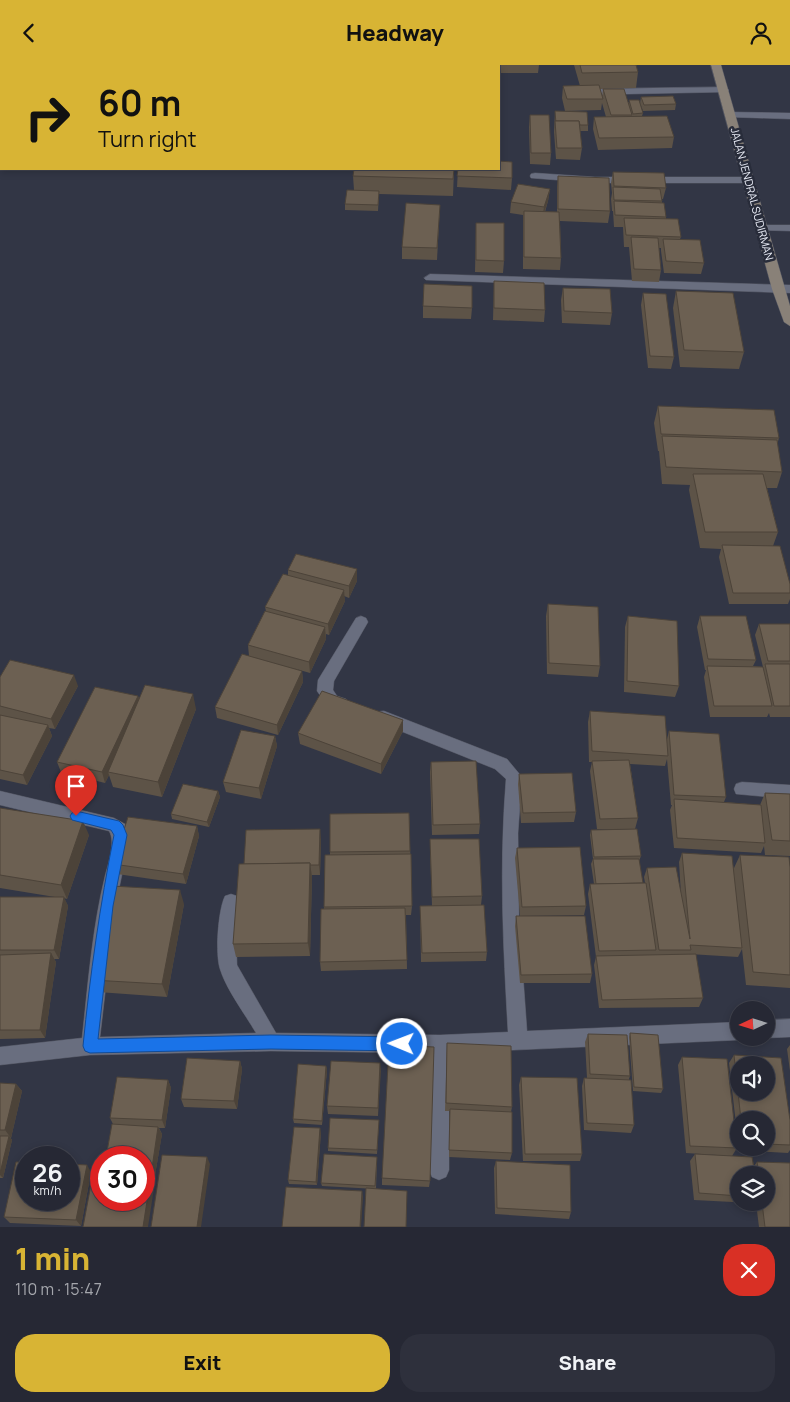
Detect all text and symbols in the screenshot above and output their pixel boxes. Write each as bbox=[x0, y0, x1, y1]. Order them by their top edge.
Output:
text: Headway bbox=[346, 18, 444, 48]
icon: back bbox=[15, 19, 43, 47]
icon: person bbox=[747, 19, 775, 47]
text: 60 m bbox=[98, 79, 181, 127]
icon: right bbox=[15, 85, 80, 150]
text: Turn right bbox=[98, 124, 196, 154]
street label: JALAN JENDRAL SUDIRMAN bbox=[728, 126, 777, 262]
pin bbox=[55, 765, 97, 816]
icon: arrive bbox=[62, 772, 90, 800]
north arrow bbox=[730, 1001, 775, 1046]
map controls bbox=[730, 1001, 775, 1211]
position arrow bbox=[375, 1017, 427, 1069]
button: sound bbox=[730, 1056, 775, 1101]
button: search bbox=[730, 1111, 775, 1156]
speed limit sign: 30 bbox=[90, 1146, 155, 1211]
text: 26 bbox=[32, 1155, 63, 1190]
button: layers bbox=[730, 1166, 775, 1211]
text: km/h bbox=[34, 1182, 61, 1199]
text: 1 min bbox=[15, 1238, 90, 1279]
button: close bbox=[723, 1244, 775, 1296]
text: 110 m · 15:47 bbox=[15, 1278, 102, 1300]
button: Exit bbox=[15, 1334, 390, 1392]
button: Share bbox=[400, 1334, 775, 1392]

